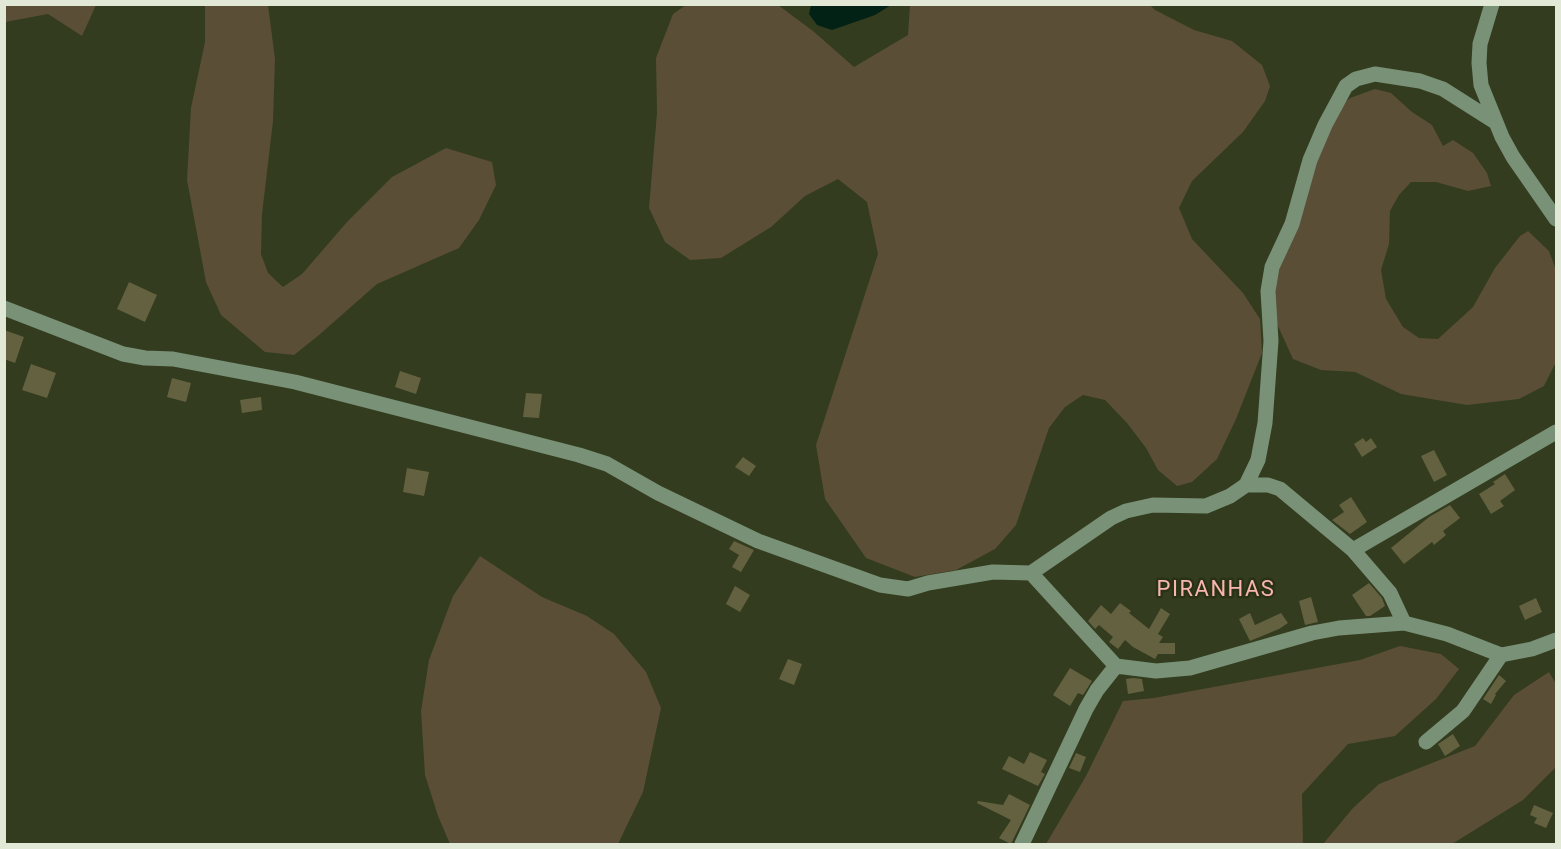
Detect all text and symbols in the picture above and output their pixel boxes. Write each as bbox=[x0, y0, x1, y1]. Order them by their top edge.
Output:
district label: PIRANHAS bbox=[1157, 577, 1275, 603]

